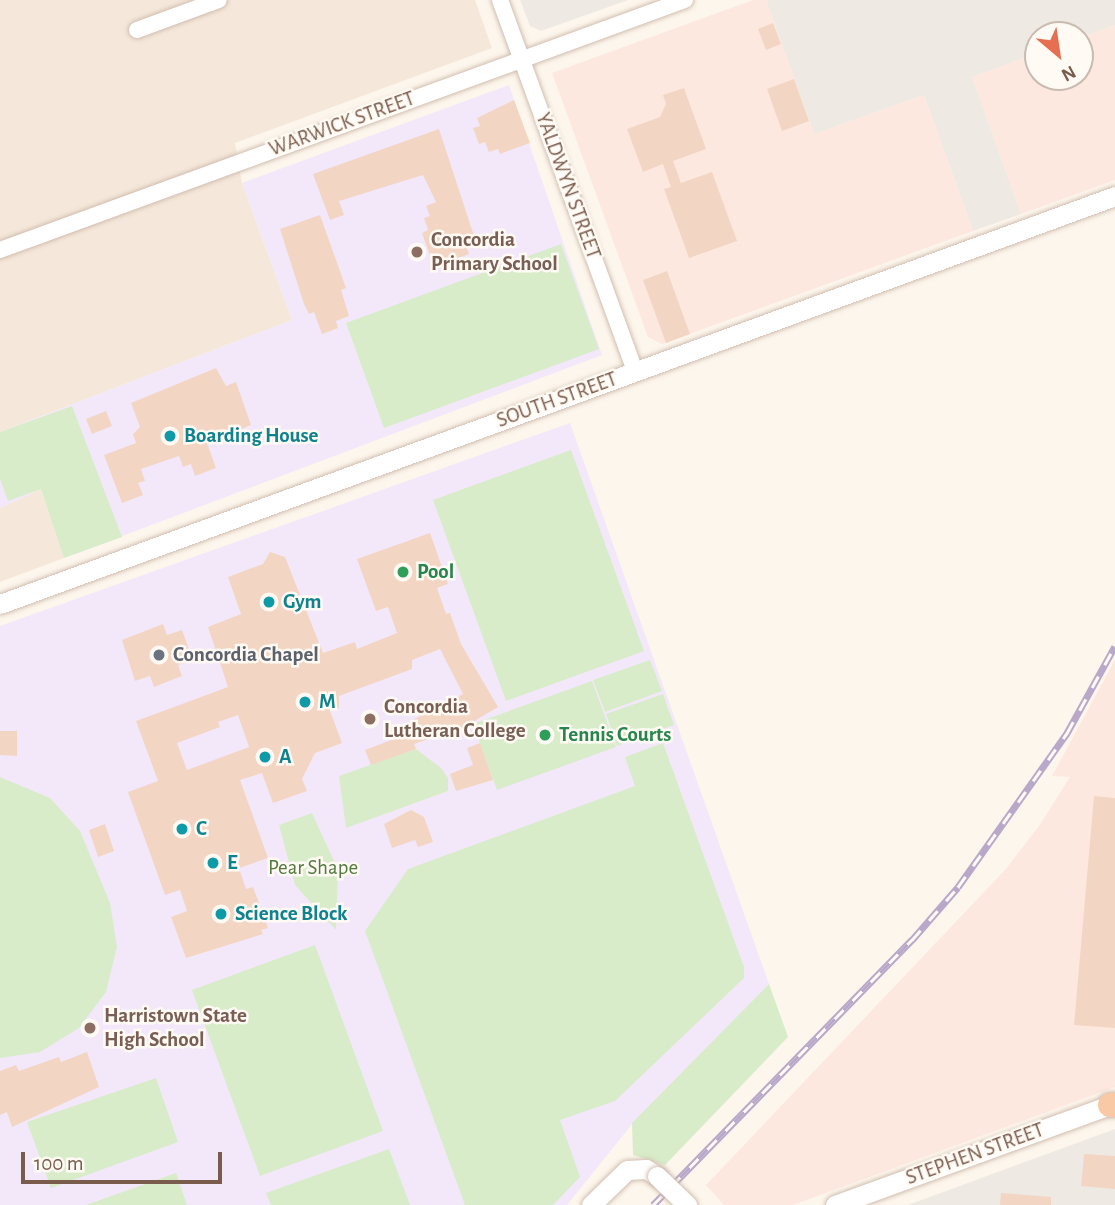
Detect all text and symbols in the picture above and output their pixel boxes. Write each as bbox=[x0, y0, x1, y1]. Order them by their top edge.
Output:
north arrow bbox=[1024, 21, 1094, 91]
text: N bbox=[1058, 62, 1079, 85]
street label: WARWICK STREET bbox=[266, 86, 418, 162]
street label: YALDWYN STREET bbox=[530, 109, 606, 263]
place label: Concordia Primary School bbox=[431, 227, 558, 277]
marker: Concordia Primary School bbox=[409, 244, 425, 260]
street label: SOUTH STREET bbox=[493, 367, 621, 433]
place label: Boarding House bbox=[184, 423, 319, 449]
marker: Boarding House bbox=[162, 428, 178, 444]
place label: Pool bbox=[417, 559, 454, 585]
marker: Pool bbox=[395, 564, 411, 580]
place label: Gym bbox=[283, 589, 321, 615]
marker: Gym bbox=[261, 594, 277, 610]
place label: Concordia Chapel bbox=[173, 642, 319, 668]
marker: Concordia Chapel bbox=[151, 647, 167, 663]
place label: M bbox=[319, 689, 336, 715]
marker: M bbox=[297, 694, 313, 710]
place label: Concordia Lutheran College bbox=[384, 694, 526, 744]
marker: Concordia Lutheran College bbox=[362, 711, 378, 727]
place label: Tennis Courts bbox=[559, 722, 671, 748]
marker: Tennis Courts bbox=[537, 727, 553, 743]
place label: A bbox=[279, 744, 292, 770]
marker: A bbox=[257, 749, 273, 765]
place label: C bbox=[196, 816, 207, 842]
marker: C bbox=[174, 821, 190, 837]
place label: E bbox=[227, 850, 238, 876]
marker: E bbox=[205, 855, 221, 871]
park label: Pear Shape bbox=[268, 855, 358, 881]
place label: Science Block bbox=[235, 901, 347, 927]
marker: Science Block bbox=[213, 906, 229, 922]
place label: Harristown State High School bbox=[104, 1003, 247, 1053]
marker: Harristown State High School bbox=[82, 1020, 98, 1036]
street label: STEPHEN STREET bbox=[902, 1117, 1048, 1191]
scale bar bbox=[24, 1138, 226, 1182]
text: 100 m bbox=[34, 1153, 84, 1174]

